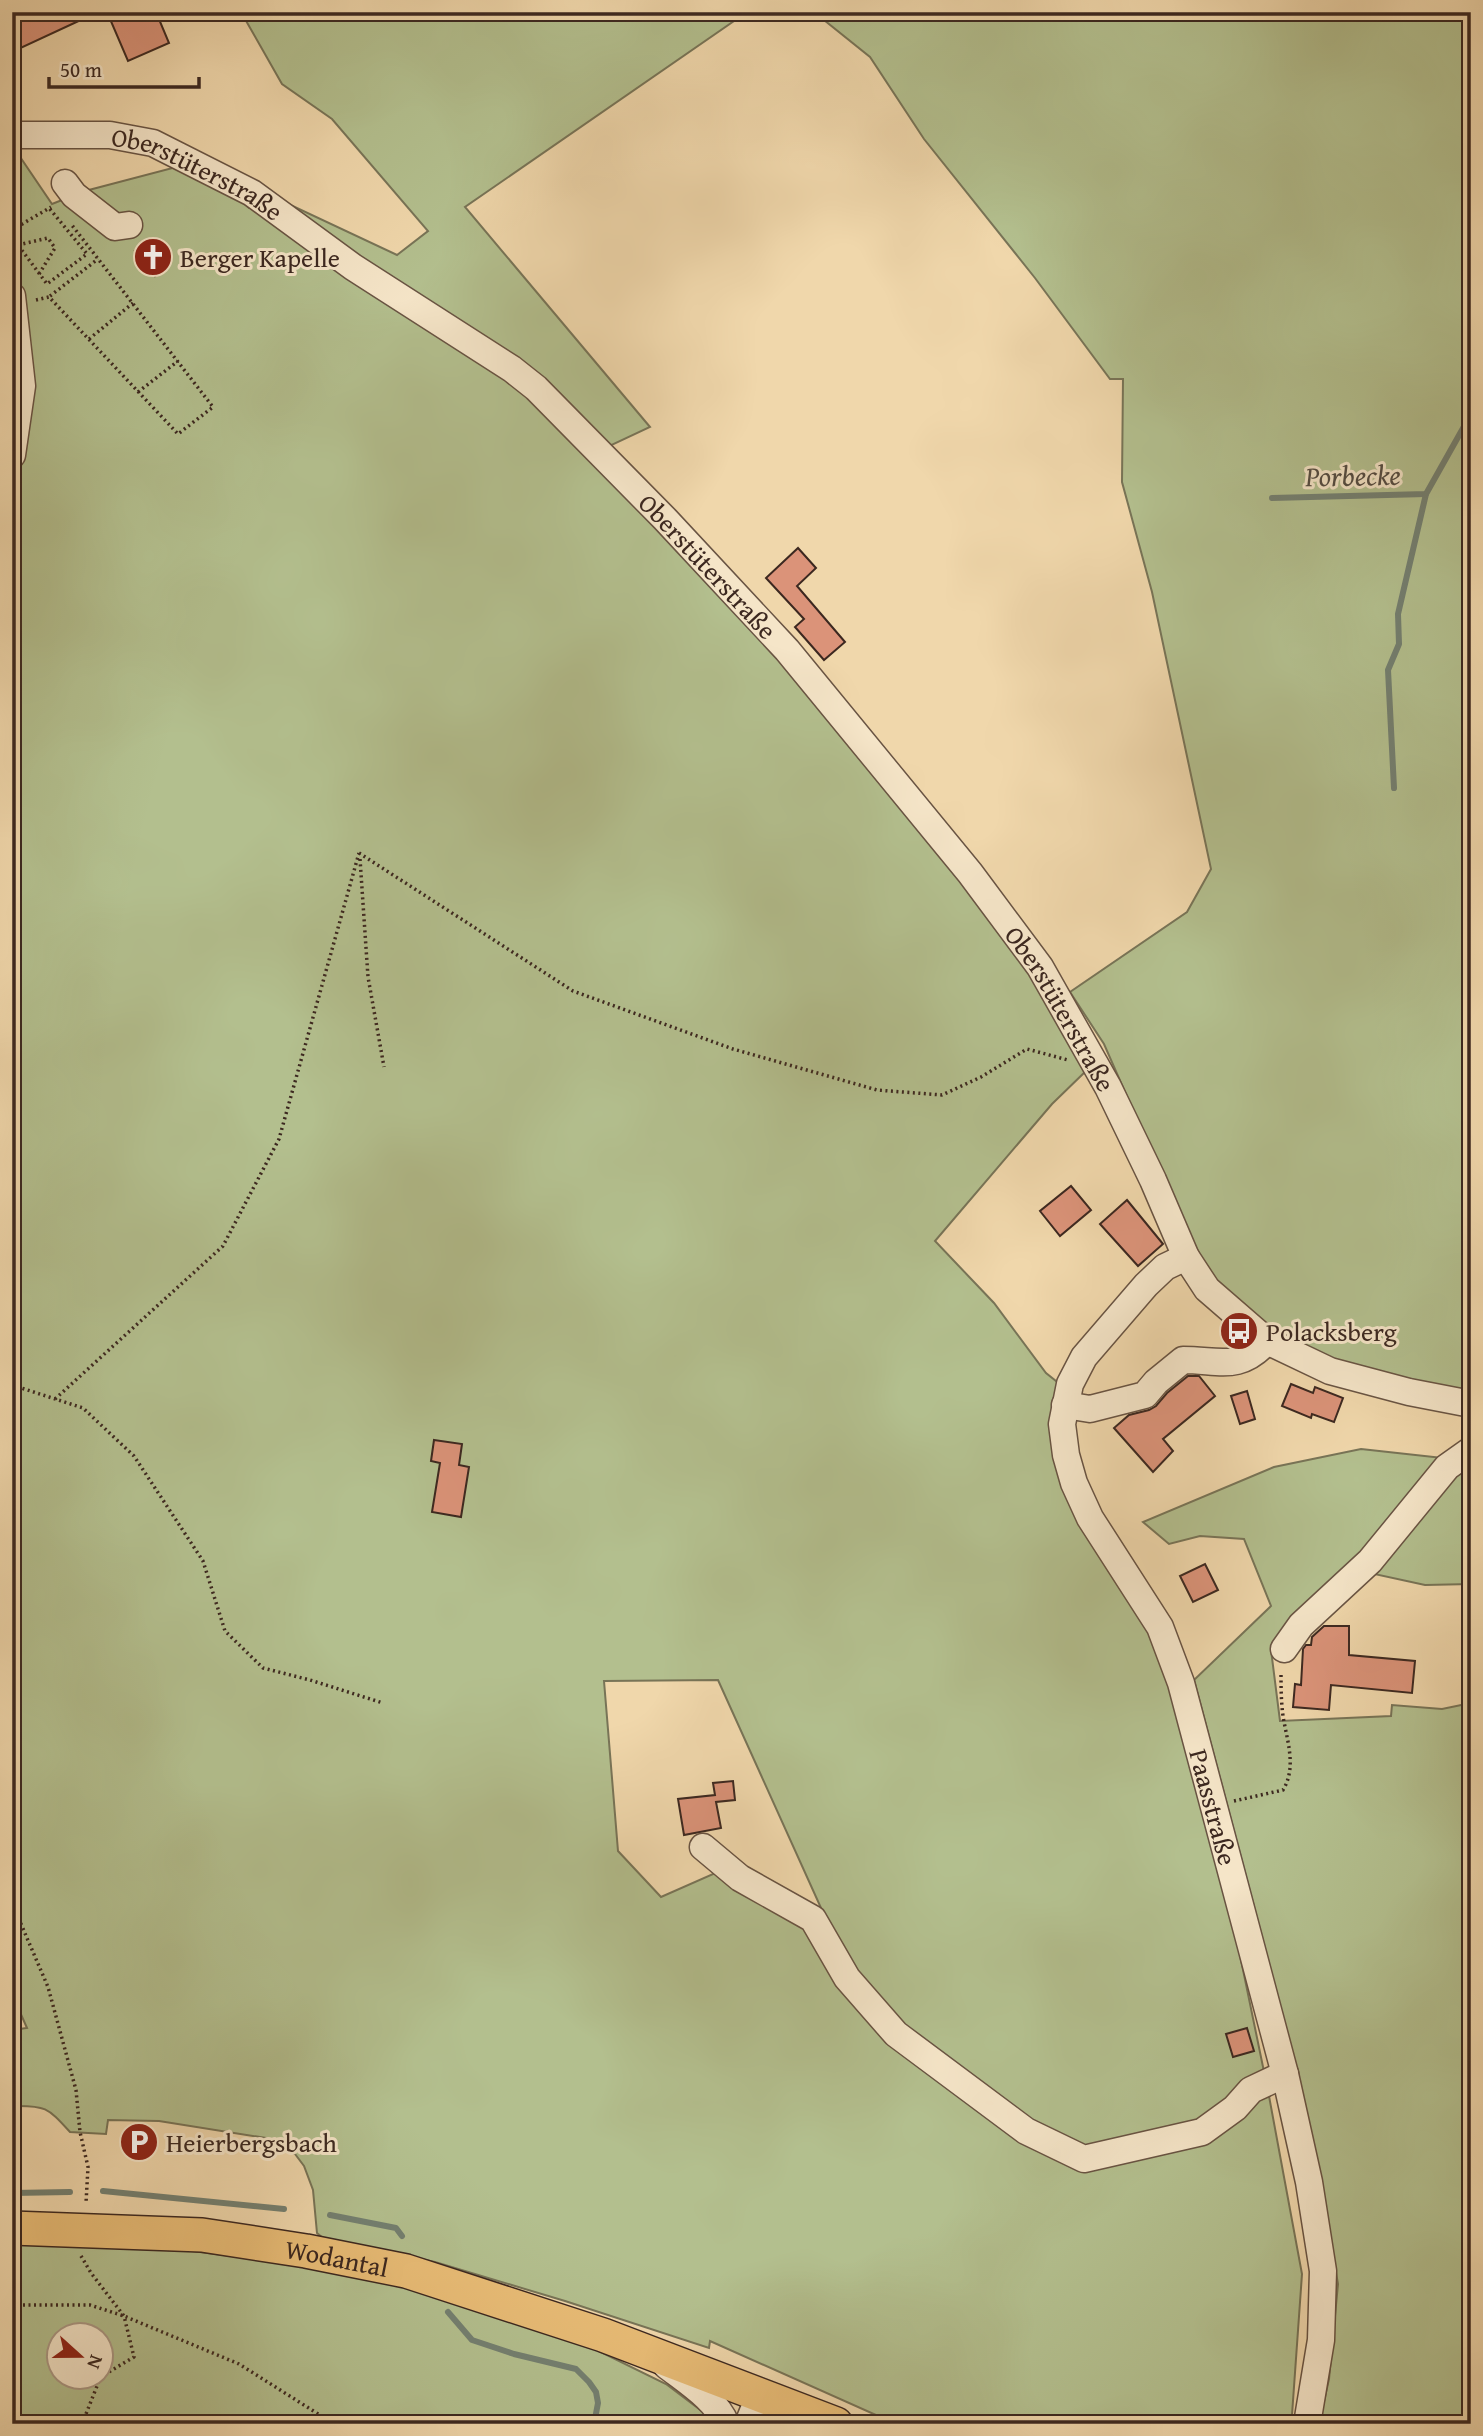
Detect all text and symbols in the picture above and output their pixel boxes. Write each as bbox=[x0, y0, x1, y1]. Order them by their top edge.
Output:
scale bar bbox=[49, 46, 200, 90]
text: 50 m bbox=[60, 54, 102, 85]
street label: Oberstüterstraße bbox=[109, 116, 292, 230]
church icon: Berger Kapelle bbox=[132, 236, 174, 278]
place label: Berger Kapelle bbox=[180, 238, 340, 277]
water label: Porbecke bbox=[1304, 454, 1401, 496]
street label: Oberstüterstraße bbox=[630, 484, 787, 648]
street label: Oberstüterstraße bbox=[996, 917, 1126, 1098]
bus stop icon: Polacksberg bbox=[1218, 1310, 1260, 1352]
place label: Polacksberg bbox=[1266, 1312, 1397, 1351]
street label: Paasstraße bbox=[1180, 1744, 1248, 1869]
parking icon: Heierbergsbach bbox=[118, 2121, 160, 2163]
place label: Heierbergsbach bbox=[166, 2123, 337, 2162]
street label: Wodantal bbox=[283, 2229, 392, 2287]
north arrow bbox=[46, 2320, 116, 2390]
text: N bbox=[80, 2351, 111, 2373]

